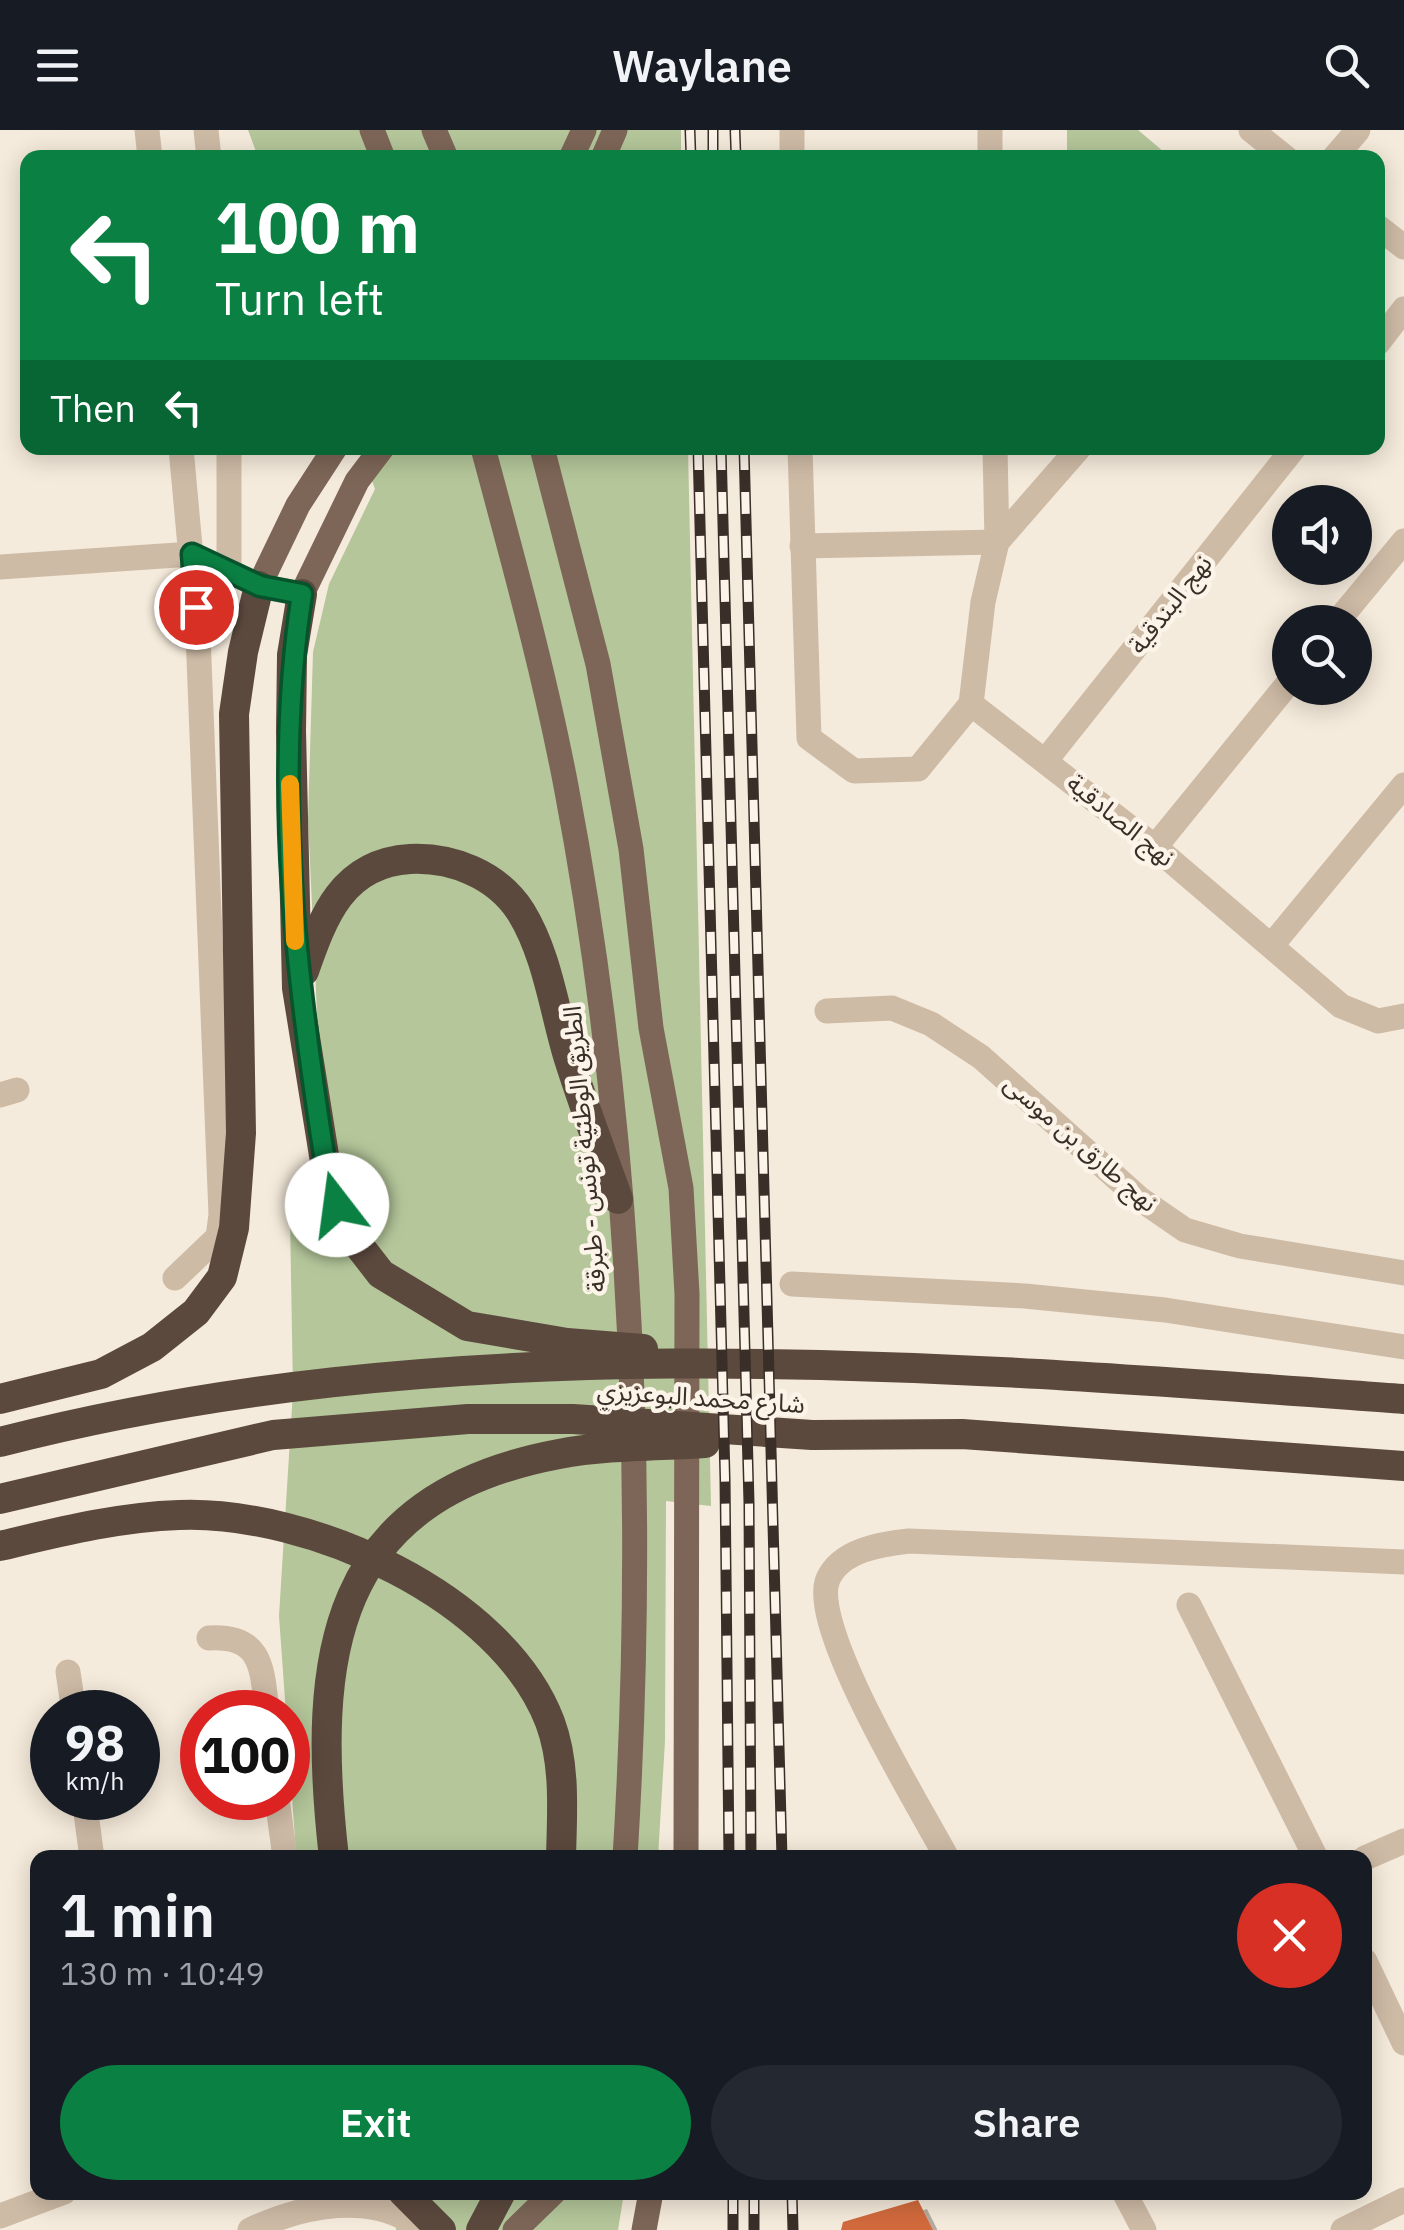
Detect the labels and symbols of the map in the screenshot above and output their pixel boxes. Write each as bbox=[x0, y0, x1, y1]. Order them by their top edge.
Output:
street label: نهج البندقية bbox=[1121, 547, 1221, 662]
pin bbox=[154, 565, 239, 650]
street label: نهج الصادقية bbox=[1059, 766, 1182, 876]
street label: الطريق الوطنية تونس - طبرقة bbox=[555, 1004, 612, 1294]
street label: نهج طارق بن موسى bbox=[996, 1067, 1165, 1221]
position arrow bbox=[285, 1153, 389, 1257]
street label: شارع محمد البوعزيزي bbox=[596, 1373, 806, 1424]
speed limit sign: 100 bbox=[180, 1690, 310, 1820]

